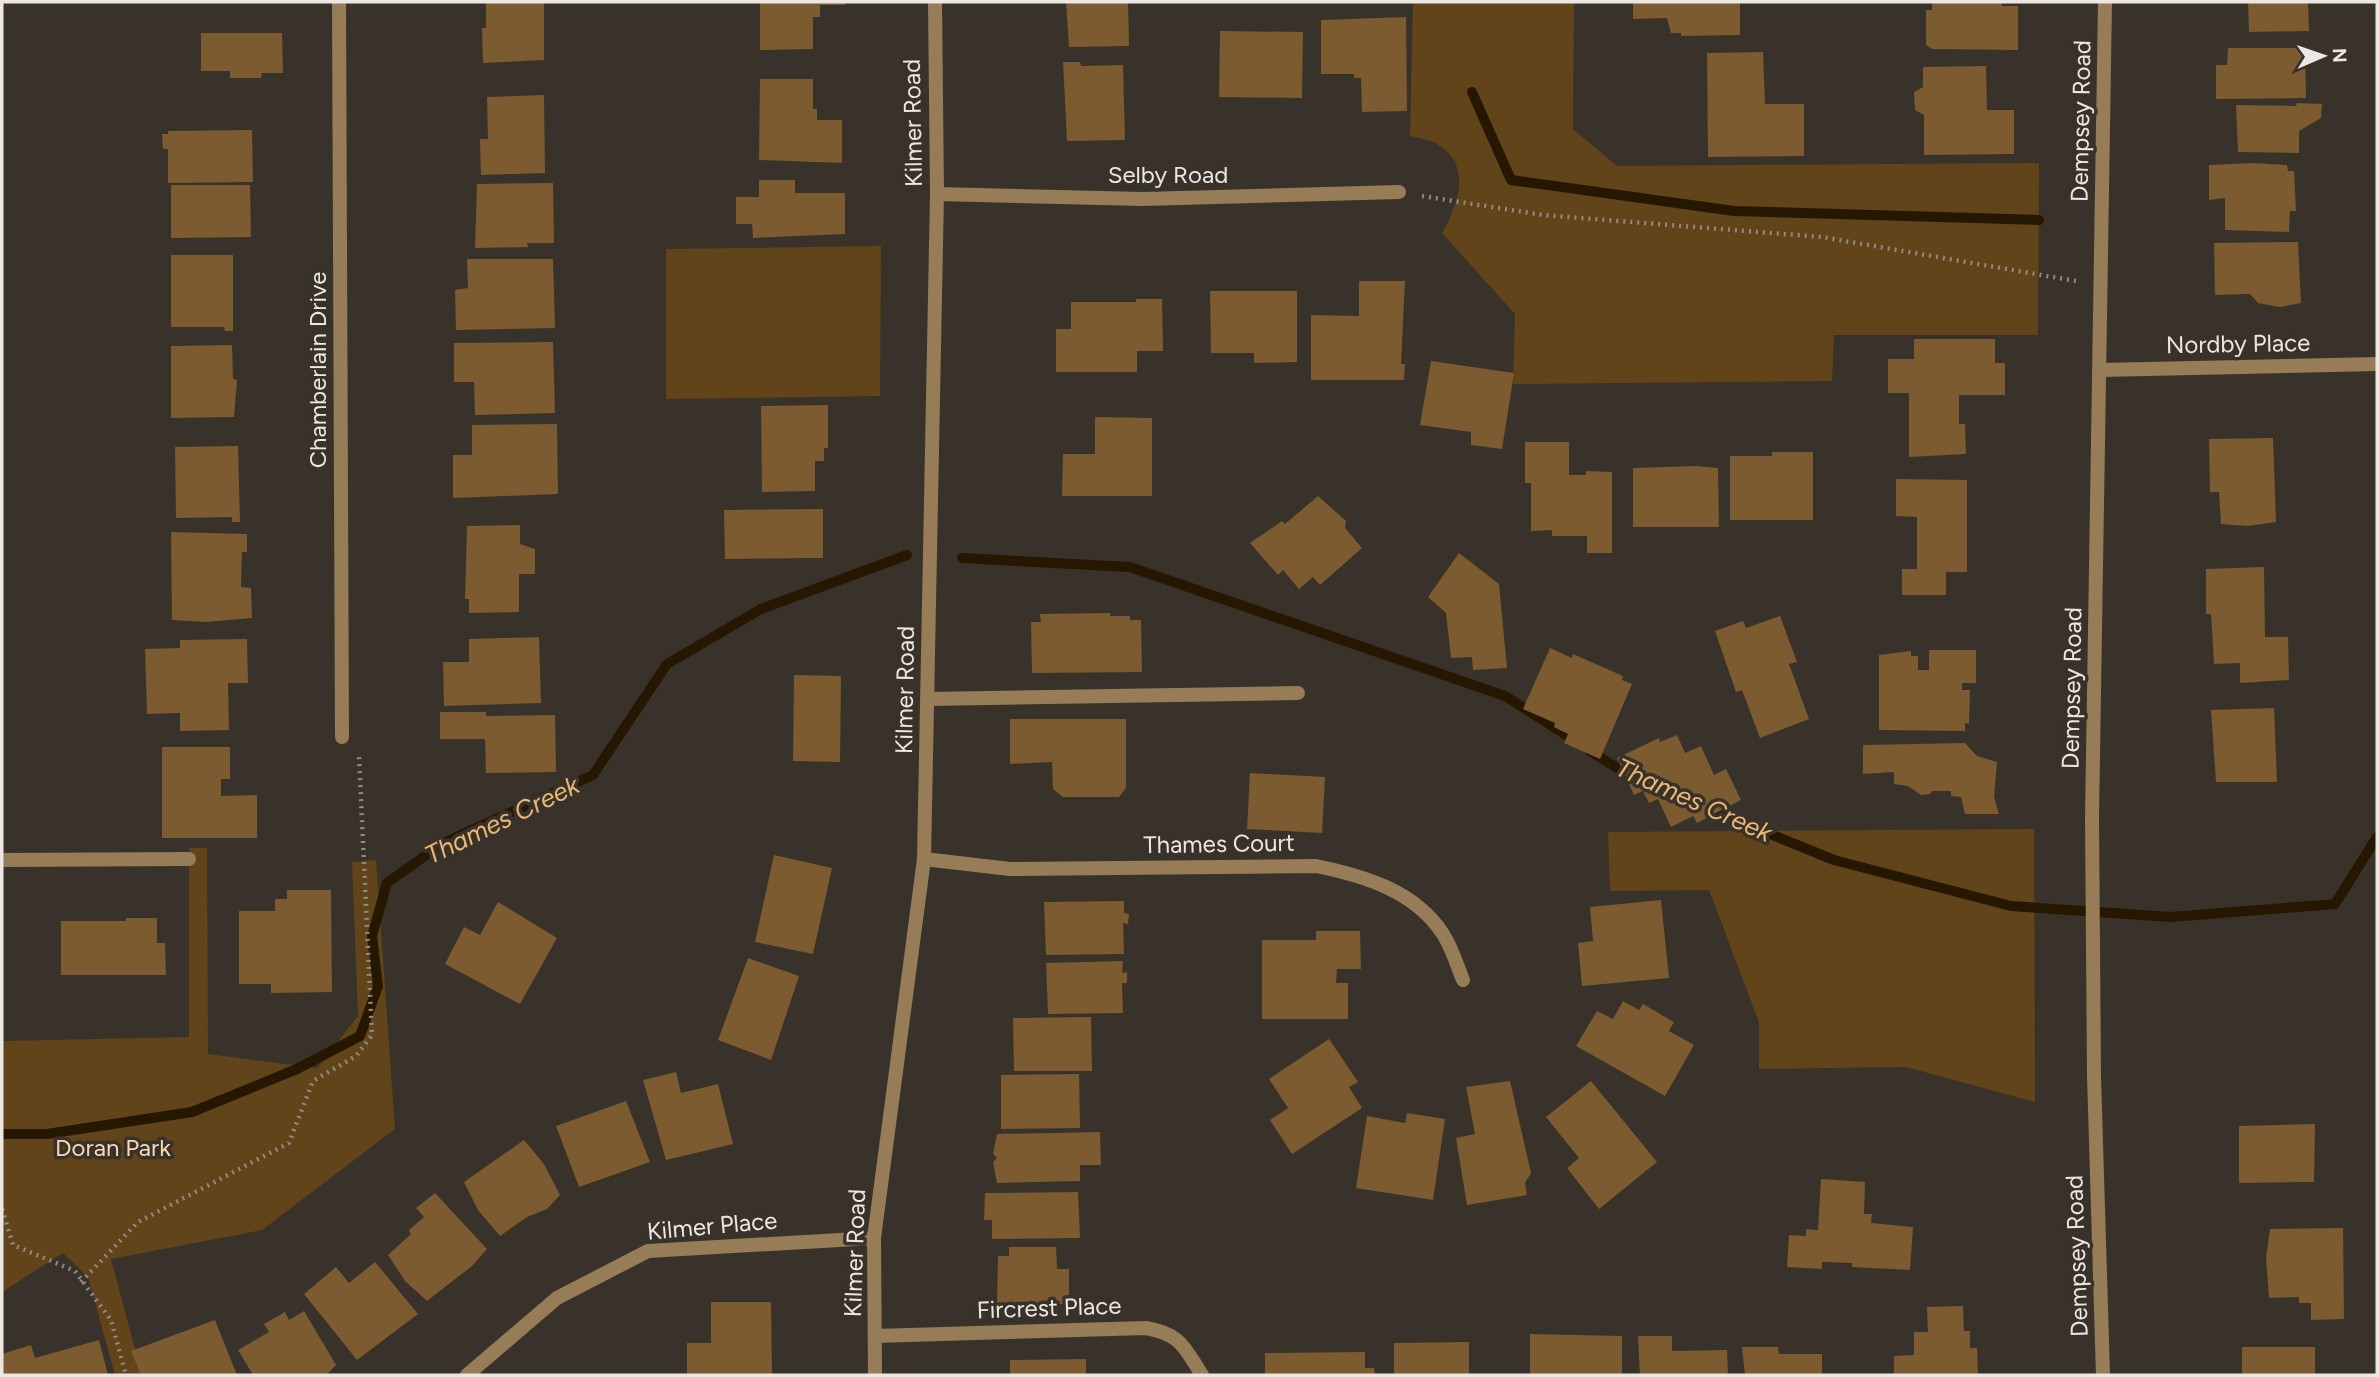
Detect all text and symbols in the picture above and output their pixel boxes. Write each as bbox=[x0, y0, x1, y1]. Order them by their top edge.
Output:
north arrow bbox=[2288, 21, 2358, 91]
street label: Dempsey Road bbox=[2065, 40, 2096, 202]
text: N bbox=[2328, 48, 2351, 63]
street label: Kilmer Road bbox=[897, 59, 928, 187]
street label: Selby Road bbox=[1108, 160, 1228, 189]
street label: Chamberlain Drive bbox=[303, 272, 332, 468]
street label: Nordby Place bbox=[2166, 328, 2310, 359]
street label: Dempsey Road bbox=[2056, 607, 2087, 769]
street label: Kilmer Road bbox=[889, 626, 920, 754]
water label: Thames Creek bbox=[1611, 751, 1778, 849]
water label: Thames Creek bbox=[420, 768, 586, 871]
street label: Thames Court bbox=[1143, 828, 1295, 859]
park label: Doran Park bbox=[55, 1133, 171, 1162]
street label: Dempsey Road bbox=[2059, 1175, 2094, 1337]
street label: Kilmer Road bbox=[838, 1188, 871, 1318]
street label: Kilmer Place bbox=[646, 1205, 778, 1246]
street label: Fircrest Place bbox=[976, 1290, 1122, 1325]

